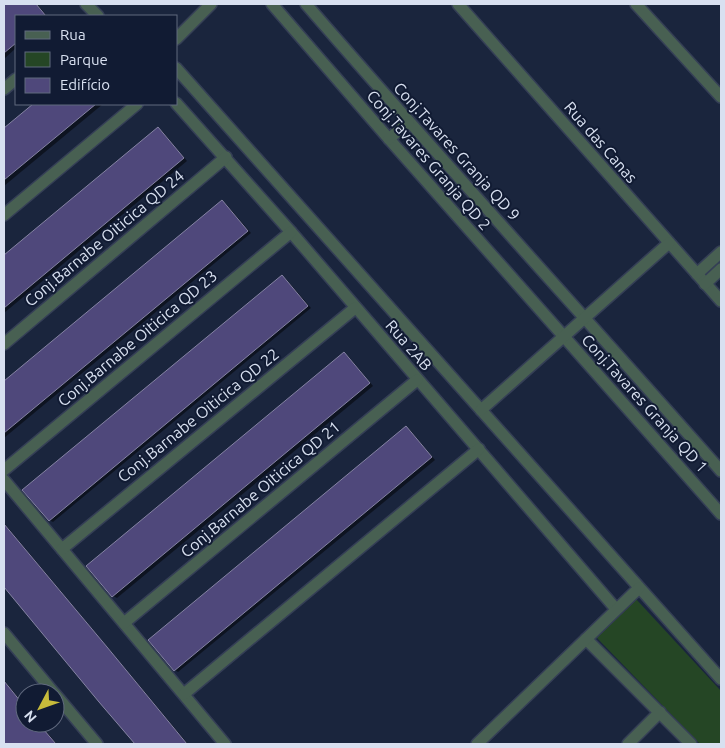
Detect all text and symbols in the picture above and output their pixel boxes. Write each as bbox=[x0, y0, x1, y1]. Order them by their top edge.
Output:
legend bbox=[15, 15, 178, 105]
text: Rua bbox=[60, 26, 86, 43]
text: Parque bbox=[60, 51, 108, 68]
text: Edifício bbox=[60, 76, 110, 93]
street label: Conj.Tavares Granja QD 9 bbox=[390, 78, 524, 224]
street label: Conj.Tavares Granja QD 2 bbox=[363, 86, 495, 234]
street label: Rua das Canas bbox=[561, 98, 641, 186]
street label: Conj.Barnabe Oiticica QD 24 bbox=[21, 166, 187, 310]
street label: Conj.Barnabe Oiticica QD 23 bbox=[54, 266, 220, 410]
street label: Rua 2AB bbox=[382, 316, 436, 374]
street label: Conj.Tavares Granja QD 1 bbox=[578, 330, 712, 476]
street label: Conj.Barnabe Oiticica QD 22 bbox=[114, 344, 282, 486]
street label: Conj.Barnabe Oiticica QD 21 bbox=[177, 417, 343, 561]
north arrow bbox=[15, 683, 65, 733]
text: N bbox=[21, 707, 40, 726]

